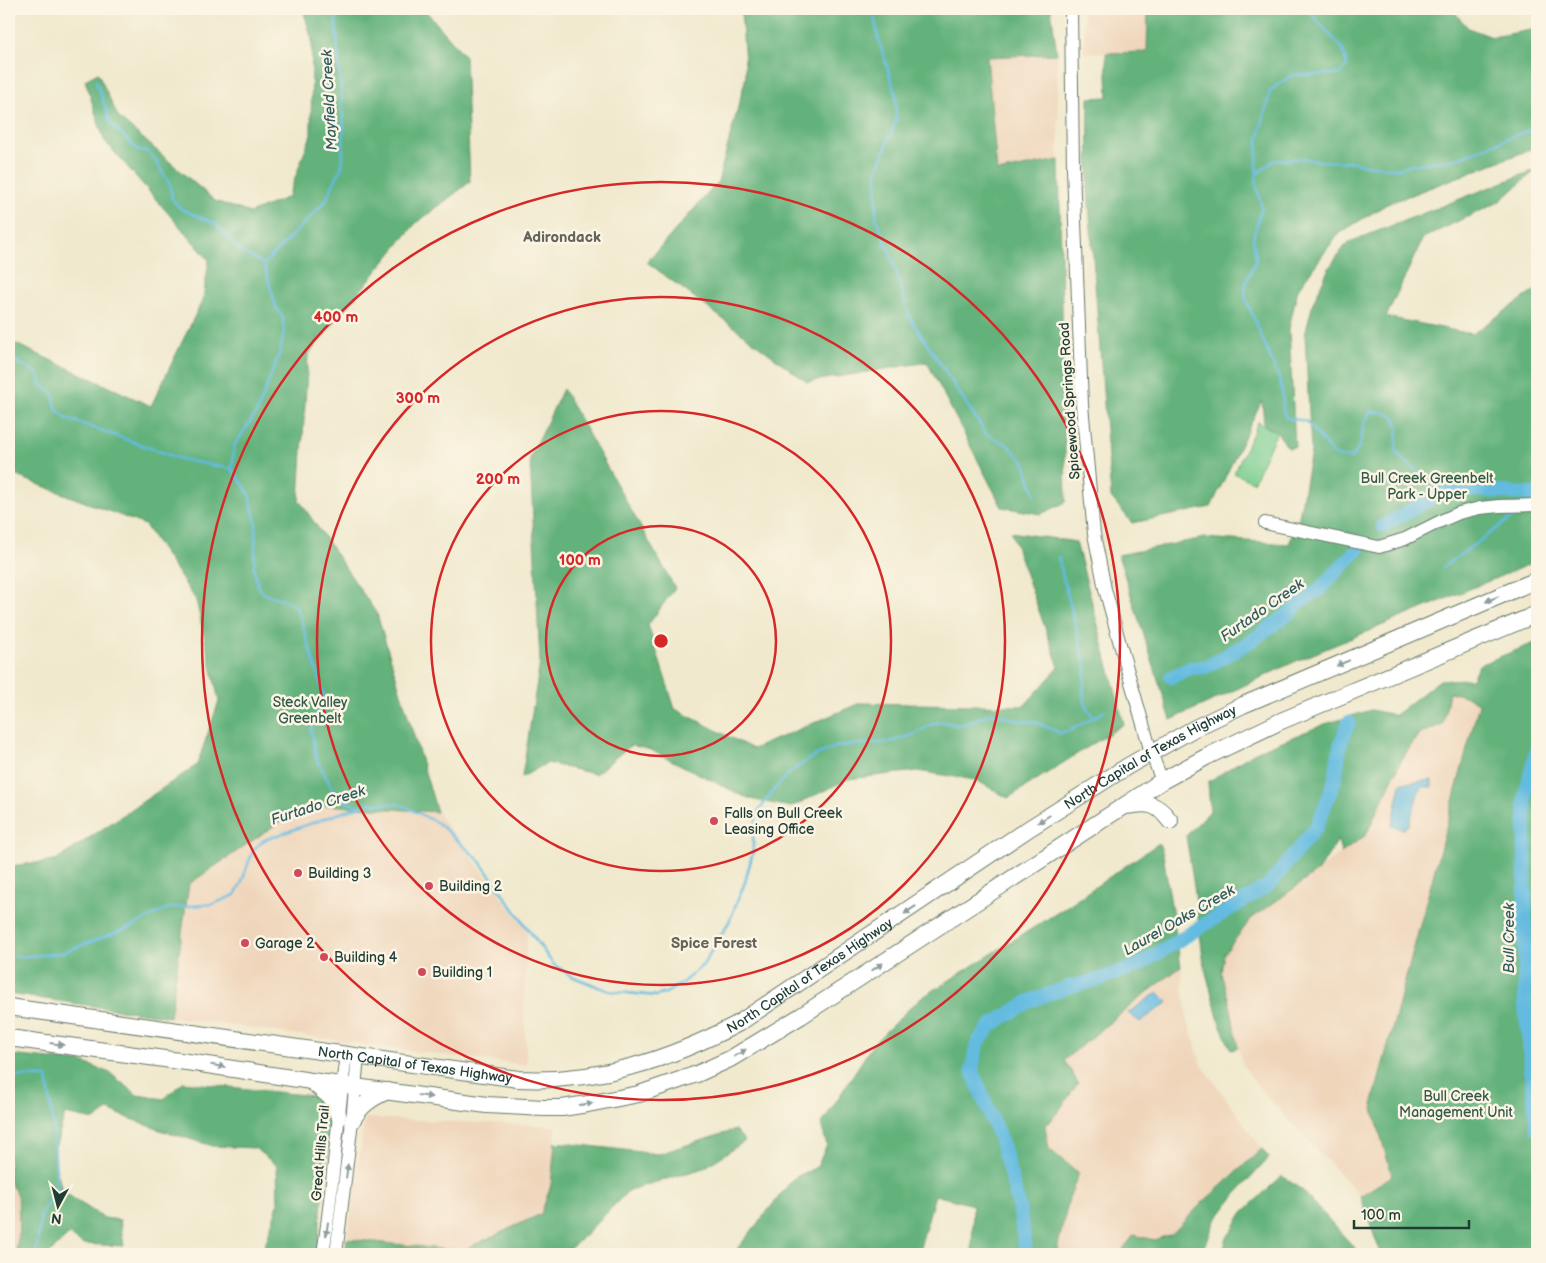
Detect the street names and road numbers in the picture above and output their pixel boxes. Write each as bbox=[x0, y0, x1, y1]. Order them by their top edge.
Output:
street label: Spicewood Springs Road bbox=[1056, 322, 1083, 480]
street label: North Capital of Texas Highway bbox=[1061, 701, 1240, 813]
street label: North Capital of Texas Highway bbox=[724, 914, 897, 1037]
street label: North Capital of Texas Highway bbox=[317, 1043, 514, 1087]
street label: Great Hills Trail bbox=[308, 1104, 333, 1202]

